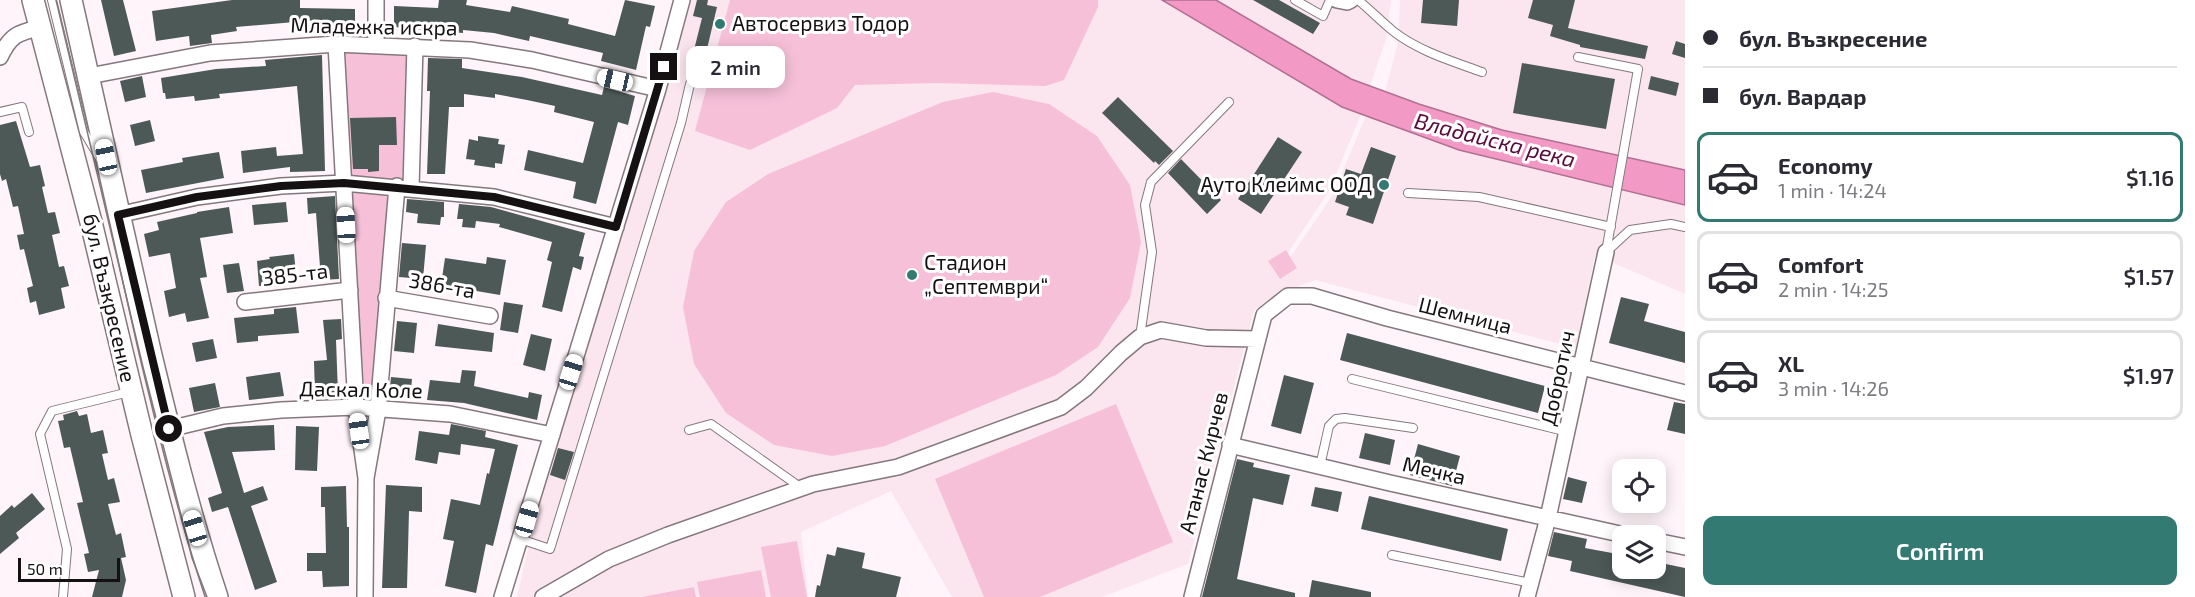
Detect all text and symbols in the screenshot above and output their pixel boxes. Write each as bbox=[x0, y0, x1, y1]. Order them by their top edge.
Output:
place label: Автосервиз Тодор bbox=[732, 10, 910, 35]
street label: Младежка искра bbox=[290, 12, 458, 39]
marker: Автосервиз Тодор bbox=[713, 17, 727, 31]
text: бул. Възкресение bbox=[1739, 25, 1927, 51]
callout: 2 min bbox=[685, 46, 784, 88]
route end bbox=[650, 53, 677, 80]
text: 2 min bbox=[710, 55, 761, 79]
car bbox=[595, 67, 635, 93]
text: бул. Вардар bbox=[1739, 83, 1866, 109]
water label: Владайска река bbox=[1412, 106, 1578, 172]
car bbox=[93, 138, 119, 176]
icon: car bbox=[1706, 150, 1760, 204]
text: Economy bbox=[1778, 152, 1873, 178]
text: $1.16 bbox=[2126, 164, 2174, 190]
place label: Ауто Клеймс ООД bbox=[1200, 171, 1372, 197]
marker: Ауто Клеймс ООД bbox=[1377, 178, 1391, 192]
text: 1 min · 14:24 bbox=[1778, 178, 1887, 202]
car bbox=[336, 207, 356, 243]
street label: бул. Възкресение bbox=[78, 211, 142, 385]
place label: Стадион „Септември“ bbox=[924, 249, 1048, 298]
icon: car bbox=[1706, 249, 1760, 303]
text: Comfort bbox=[1778, 251, 1863, 277]
street label: 385-та bbox=[260, 257, 329, 290]
text: $1.57 bbox=[2124, 263, 2174, 289]
street label: 386-та bbox=[407, 266, 477, 303]
marker: Стадион „Септември“ bbox=[905, 268, 919, 282]
text: 2 min · 14:25 bbox=[1778, 277, 1888, 301]
street label: Шемница bbox=[1416, 291, 1515, 338]
street label: Добротич bbox=[1534, 328, 1579, 427]
icon: car bbox=[1706, 348, 1760, 402]
text: XL bbox=[1778, 350, 1804, 376]
car bbox=[557, 352, 585, 392]
text: $1.97 bbox=[2123, 362, 2174, 388]
street label: Даскал Коле bbox=[299, 375, 423, 402]
text: 3 min · 14:26 bbox=[1778, 376, 1889, 400]
street label: Атанас Кирчев bbox=[1173, 389, 1232, 536]
car bbox=[348, 412, 370, 450]
route start bbox=[155, 415, 182, 442]
street label: Мечка bbox=[1400, 450, 1468, 489]
map controls bbox=[1612, 459, 1666, 579]
button: locate bbox=[1612, 459, 1666, 513]
car bbox=[513, 499, 541, 539]
car bbox=[181, 508, 209, 548]
button: Confirm bbox=[1703, 516, 2177, 585]
button: layers bbox=[1612, 525, 1666, 579]
scale bar bbox=[18, 555, 120, 582]
text: 50 m bbox=[27, 559, 63, 578]

